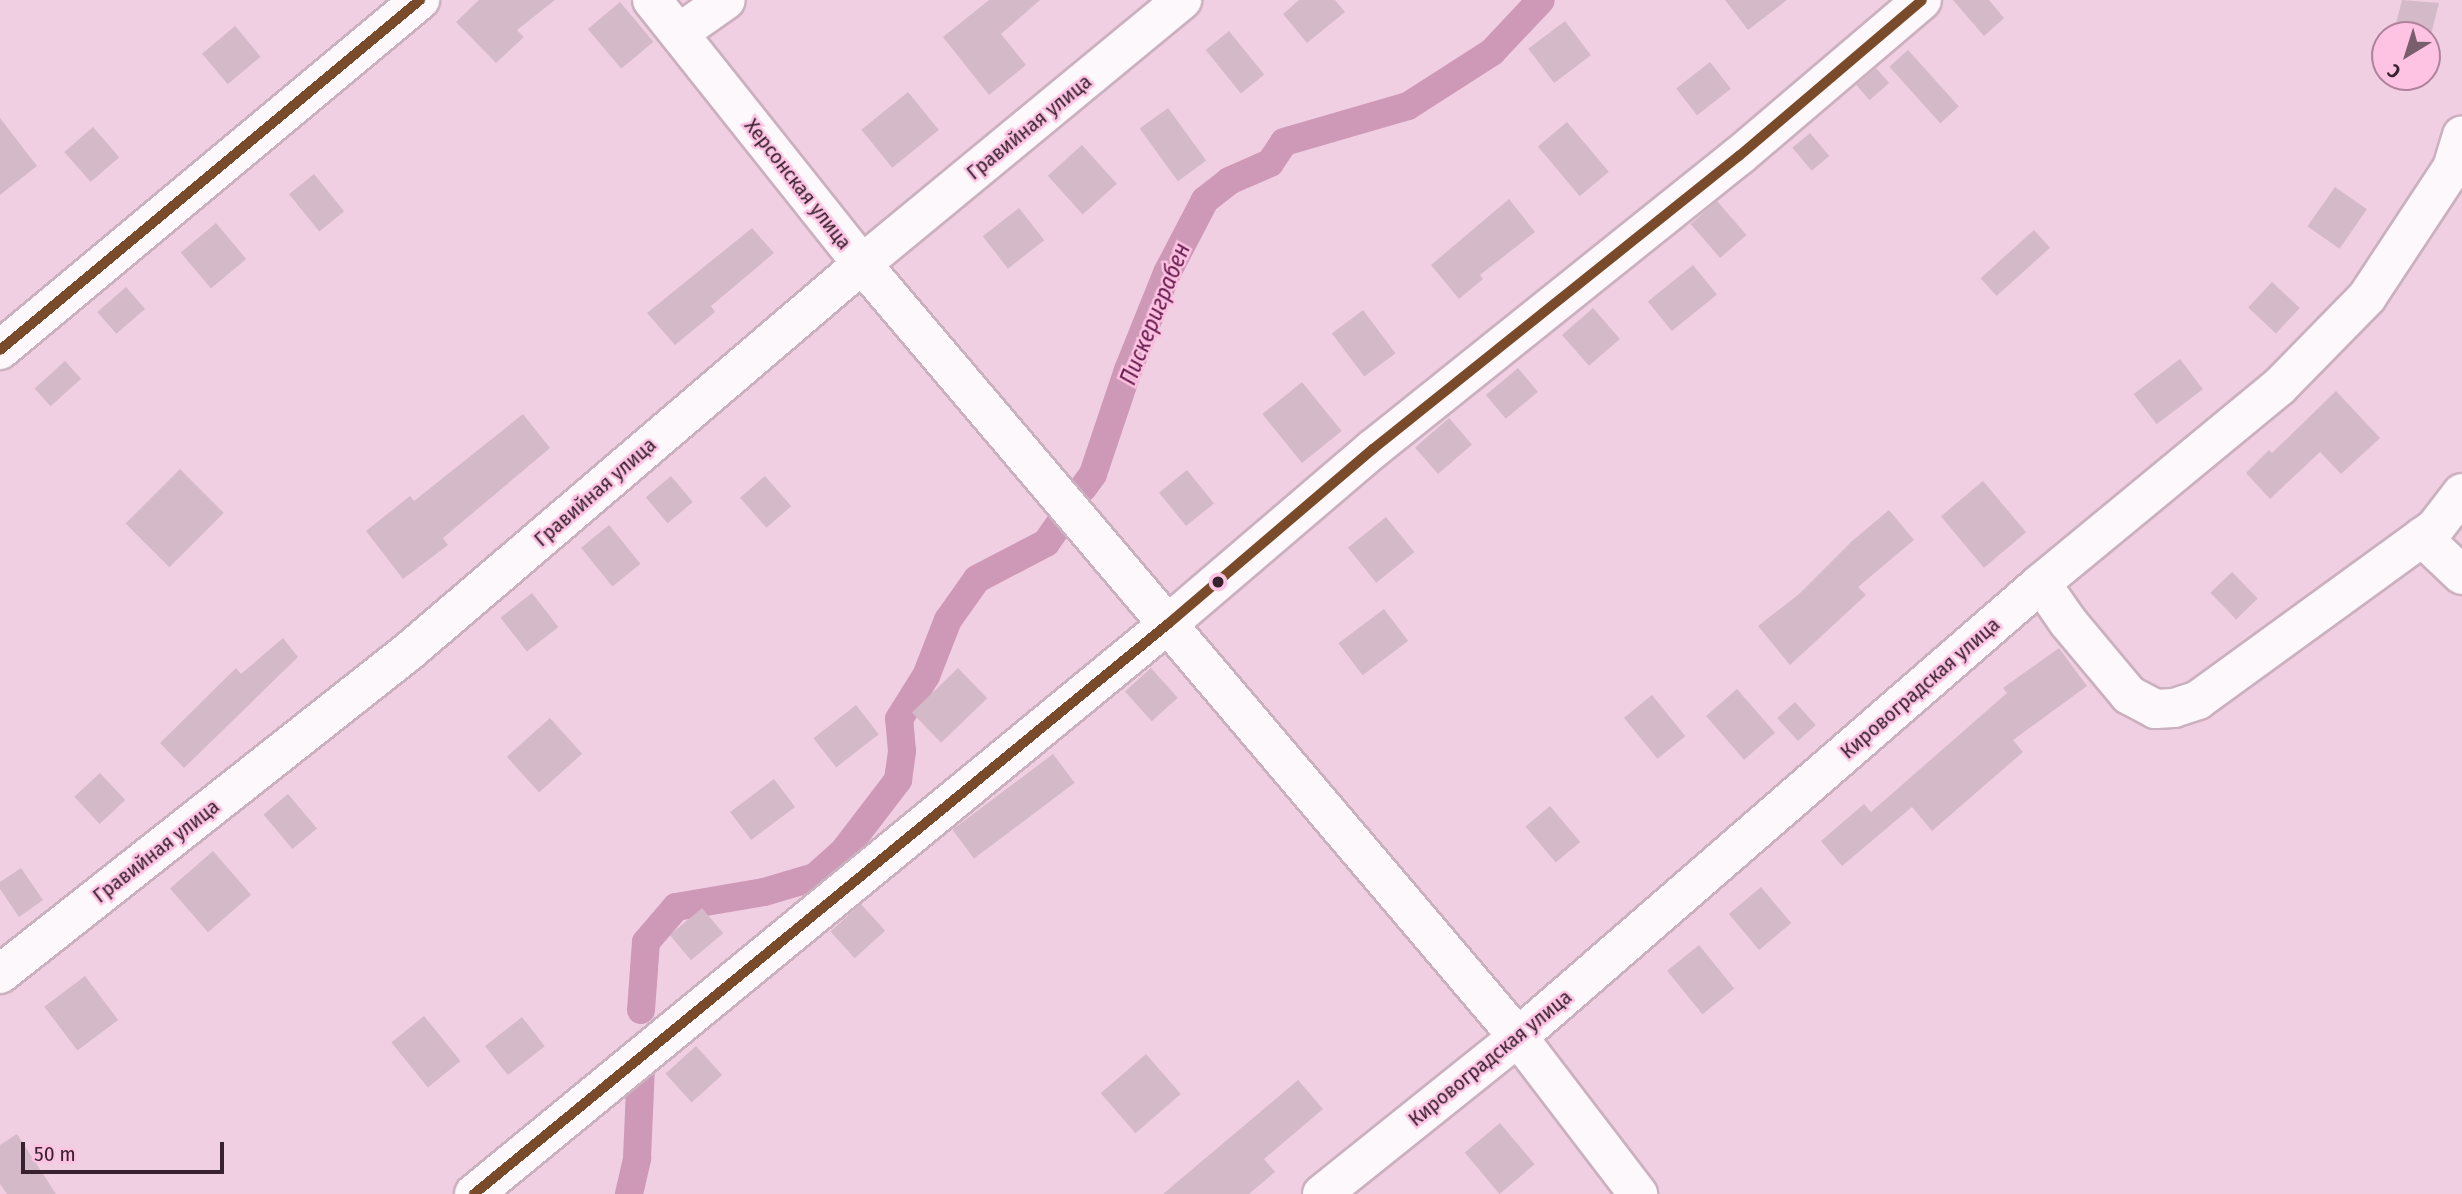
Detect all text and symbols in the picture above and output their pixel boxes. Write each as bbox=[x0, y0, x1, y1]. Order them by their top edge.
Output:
north arrow bbox=[2371, 21, 2441, 91]
text: С bbox=[2383, 59, 2405, 83]
street label: Гравийная улица bbox=[961, 69, 1097, 185]
street label: Херсонская улица bbox=[739, 114, 857, 254]
water label: Пискериграбен bbox=[1114, 239, 1196, 389]
street label: Гравийная улица bbox=[529, 432, 661, 552]
unlabelled marker bbox=[1211, 575, 1225, 589]
street label: Кировоградская улица bbox=[1835, 612, 2005, 764]
street label: Гравийная улица bbox=[88, 794, 224, 908]
street label: Кировоградская улица bbox=[1403, 984, 1577, 1132]
scale bar bbox=[24, 1128, 228, 1172]
text: 50 m bbox=[34, 1141, 76, 1167]

